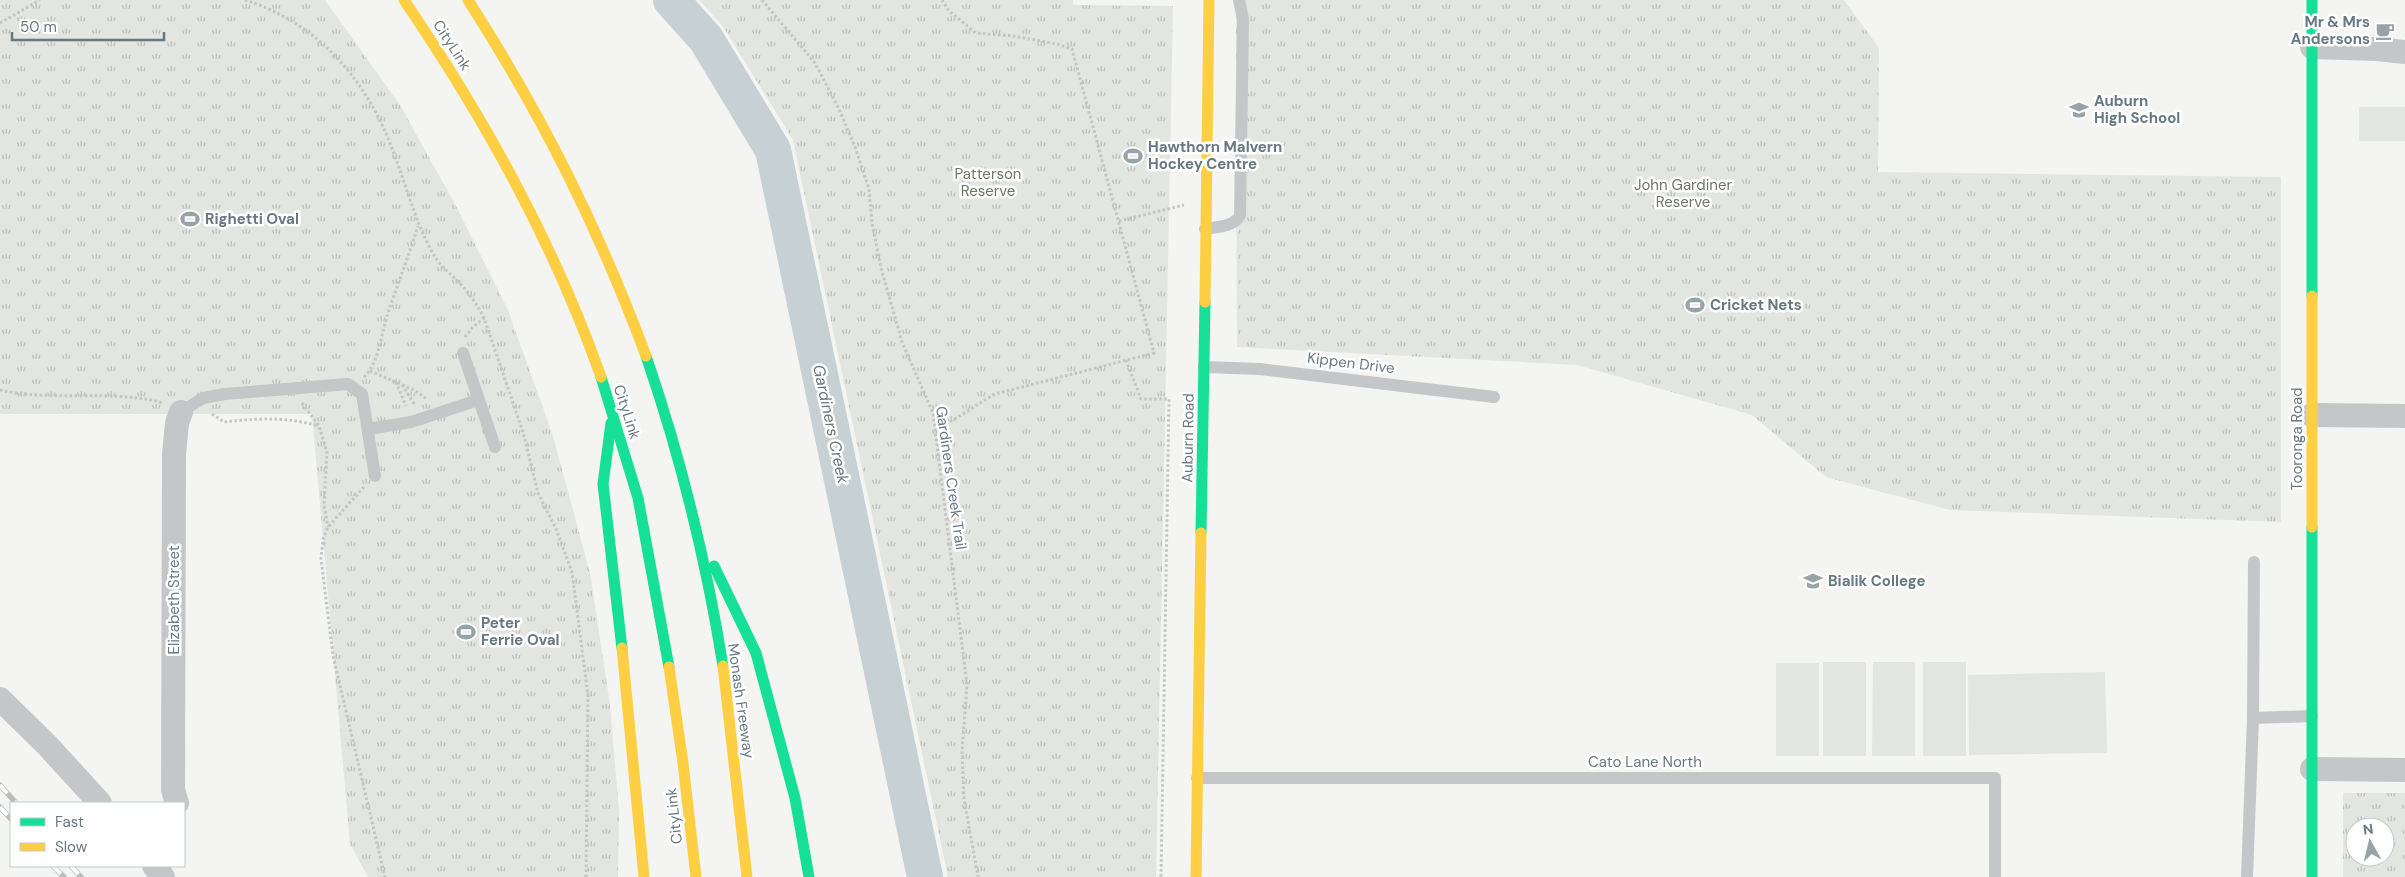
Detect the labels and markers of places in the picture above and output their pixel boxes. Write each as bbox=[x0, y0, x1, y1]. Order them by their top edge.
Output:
place label: Mr & Mrs Andersons bbox=[2291, 12, 2370, 49]
cafe icon: Mr & Mrs Andersons bbox=[2374, 20, 2396, 42]
place label: Auburn High School bbox=[2094, 91, 2180, 128]
school or university icon: Auburn High School bbox=[2068, 99, 2090, 121]
place label: Hawthorn Malvern Hockey Centre bbox=[1148, 137, 1282, 174]
sports icon: Hawthorn Malvern Hockey Centre bbox=[1122, 145, 1144, 167]
sports icon: Righetti Oval bbox=[179, 208, 201, 230]
place label: Righetti Oval bbox=[205, 209, 299, 229]
sports icon: Cricket Nets bbox=[1684, 294, 1706, 316]
place label: Cricket Nets bbox=[1710, 295, 1802, 315]
school or university icon: Bialik College bbox=[1802, 570, 1824, 592]
place label: Bialik College bbox=[1828, 571, 1926, 591]
place label: Peter Ferrie Oval bbox=[481, 613, 560, 650]
sports icon: Peter Ferrie Oval bbox=[455, 621, 477, 643]

